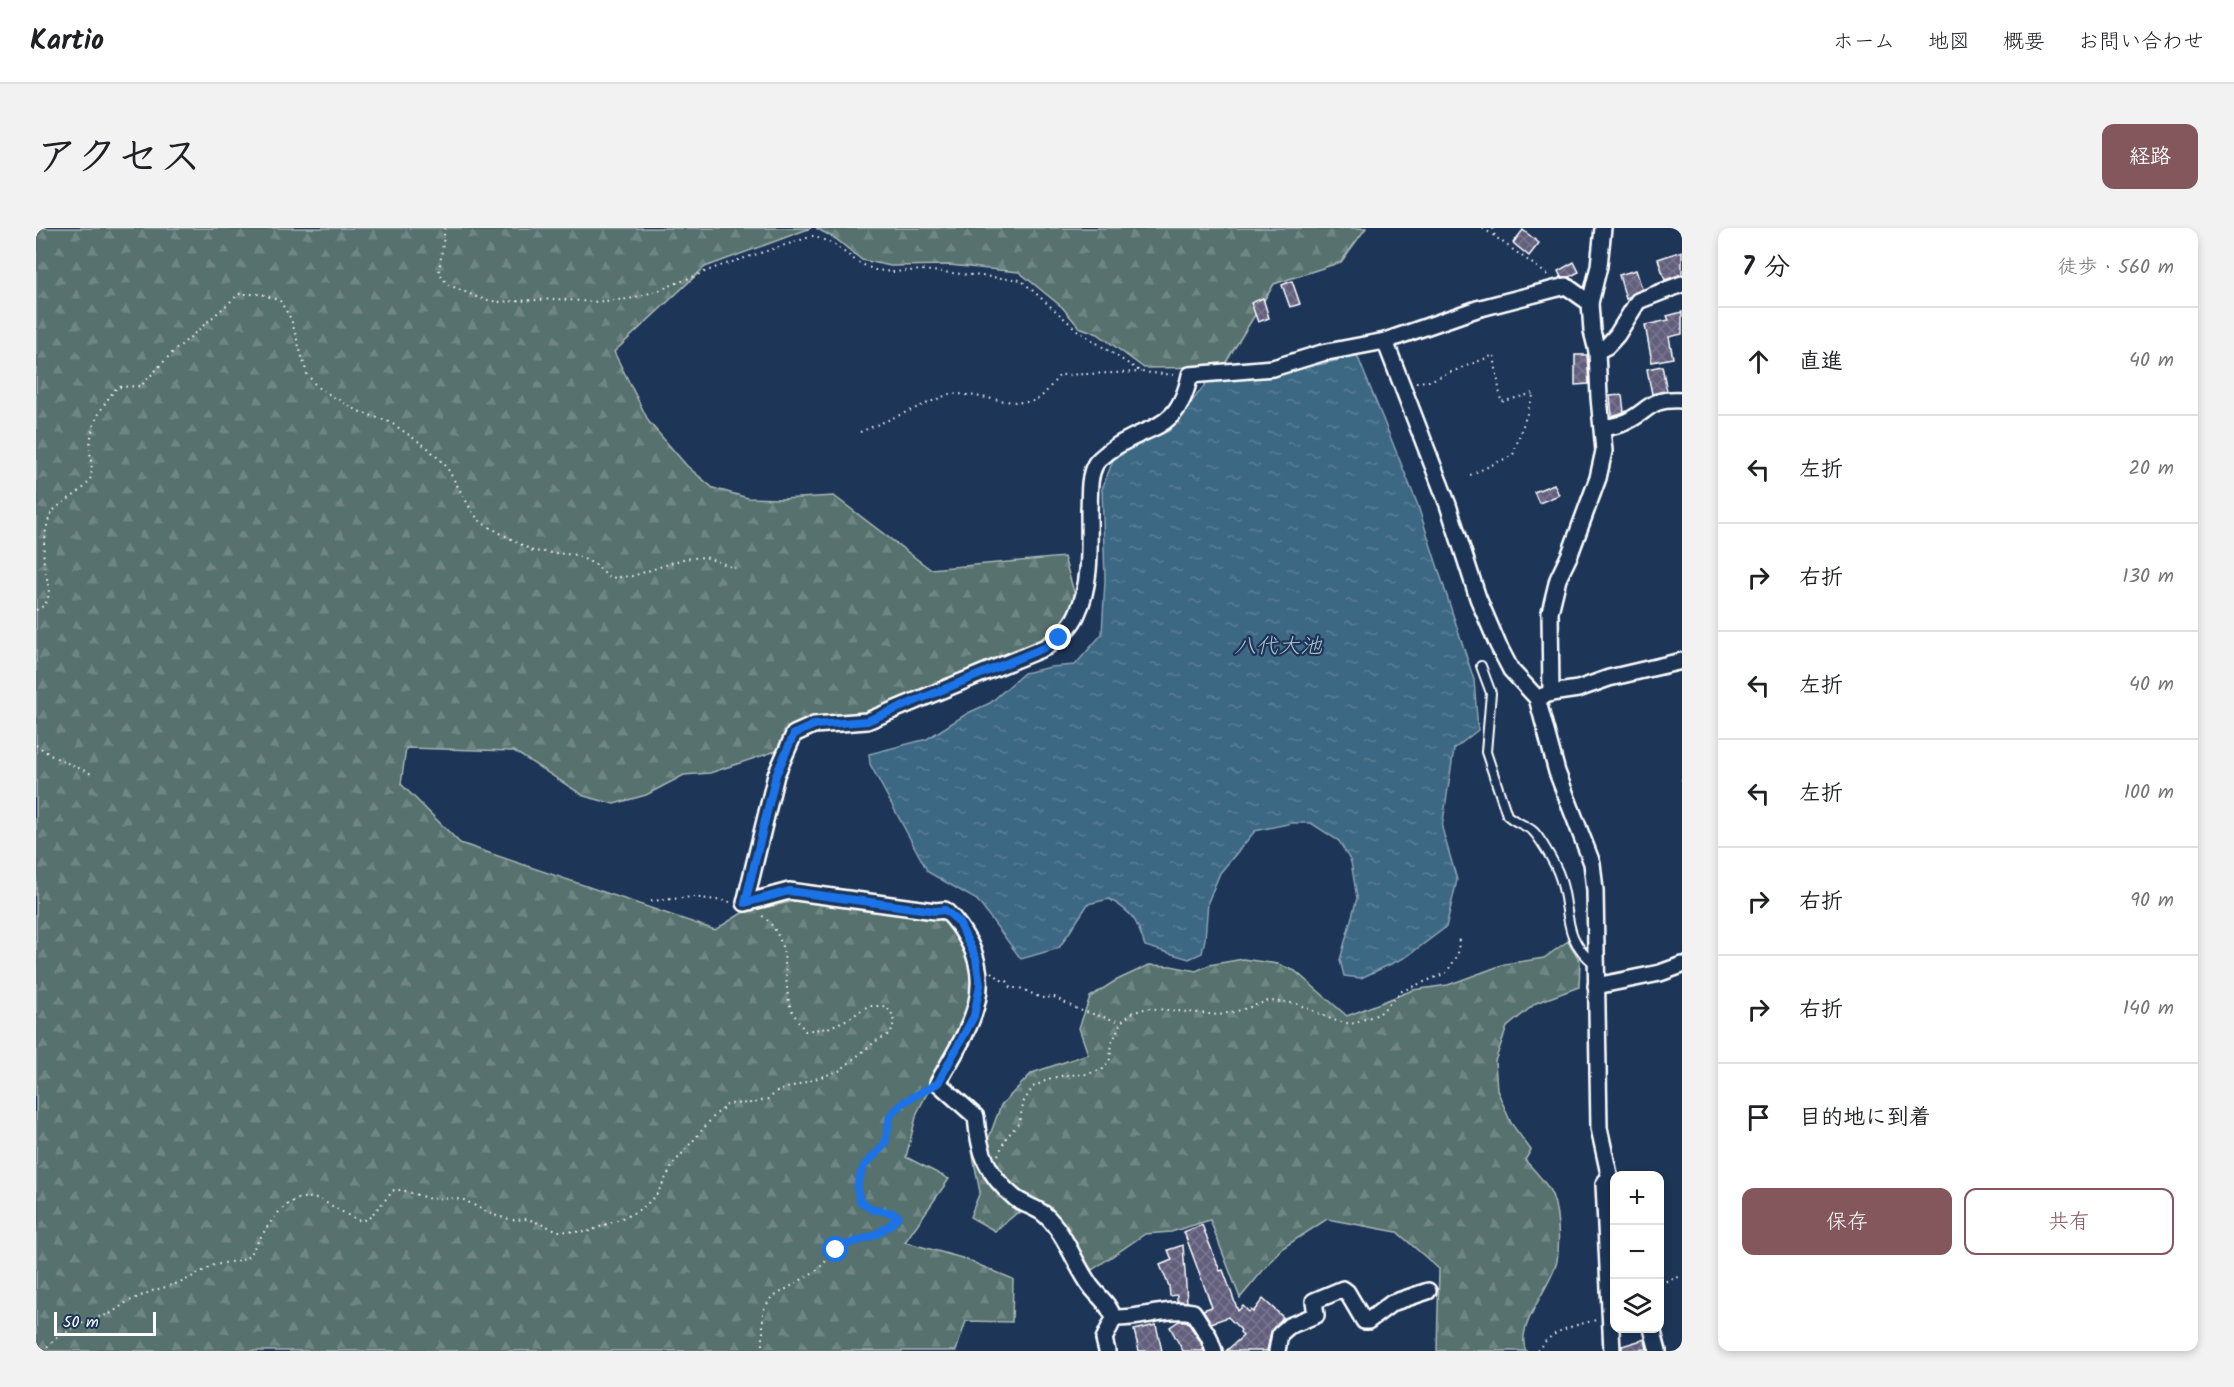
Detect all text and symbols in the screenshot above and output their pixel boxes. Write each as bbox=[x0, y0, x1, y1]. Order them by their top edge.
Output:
text: Kartio bbox=[30, 19, 104, 64]
text: ホーム bbox=[1833, 26, 1895, 59]
text: 地図 bbox=[1928, 26, 1970, 59]
text: 概要 bbox=[2003, 26, 2045, 59]
text: お問い合わせ bbox=[2078, 26, 2204, 59]
button: 経路 bbox=[2102, 124, 2198, 189]
text: アクセス bbox=[36, 125, 201, 192]
text: 7 分 bbox=[1742, 247, 1790, 289]
text: 徒歩 · 560 m bbox=[2057, 252, 2174, 284]
icon: ahead bbox=[1742, 345, 1775, 378]
text: 直進 bbox=[1799, 345, 1843, 380]
text: 40 m bbox=[2129, 345, 2174, 377]
icon: left bbox=[1742, 453, 1775, 486]
text: 左折 bbox=[1799, 453, 1843, 488]
text: 20 m bbox=[2128, 453, 2174, 485]
icon: right bbox=[1742, 561, 1775, 594]
text: 右折 bbox=[1799, 561, 1843, 596]
text: 130 m bbox=[2122, 561, 2174, 593]
route end bbox=[1045, 624, 1071, 650]
water label: 八代大池 bbox=[1234, 630, 1323, 665]
icon: left bbox=[1742, 669, 1775, 702]
text: 左折 bbox=[1799, 669, 1843, 704]
text: 40 m bbox=[2129, 669, 2174, 701]
icon: left bbox=[1742, 777, 1775, 810]
text: 左折 bbox=[1799, 777, 1843, 812]
text: 100 m bbox=[2124, 777, 2174, 809]
icon: right bbox=[1742, 885, 1775, 918]
text: 右折 bbox=[1799, 885, 1843, 920]
text: 90 m bbox=[2130, 885, 2174, 917]
icon: right bbox=[1742, 993, 1775, 1026]
text: 右折 bbox=[1799, 993, 1843, 1028]
text: 140 m bbox=[2123, 993, 2174, 1025]
icon: arrive bbox=[1742, 1101, 1775, 1134]
text: 目的地に到着 bbox=[1799, 1101, 1931, 1136]
map controls bbox=[1610, 1171, 1664, 1333]
button: + bbox=[1610, 1171, 1664, 1225]
button: 保存 bbox=[1742, 1188, 1952, 1255]
button: 共有 bbox=[1964, 1188, 2174, 1255]
button: − bbox=[1610, 1225, 1664, 1279]
route start bbox=[822, 1236, 848, 1262]
button: layers bbox=[1610, 1279, 1664, 1333]
scale bar bbox=[54, 1309, 156, 1336]
text: 50 m bbox=[63, 1310, 99, 1335]

